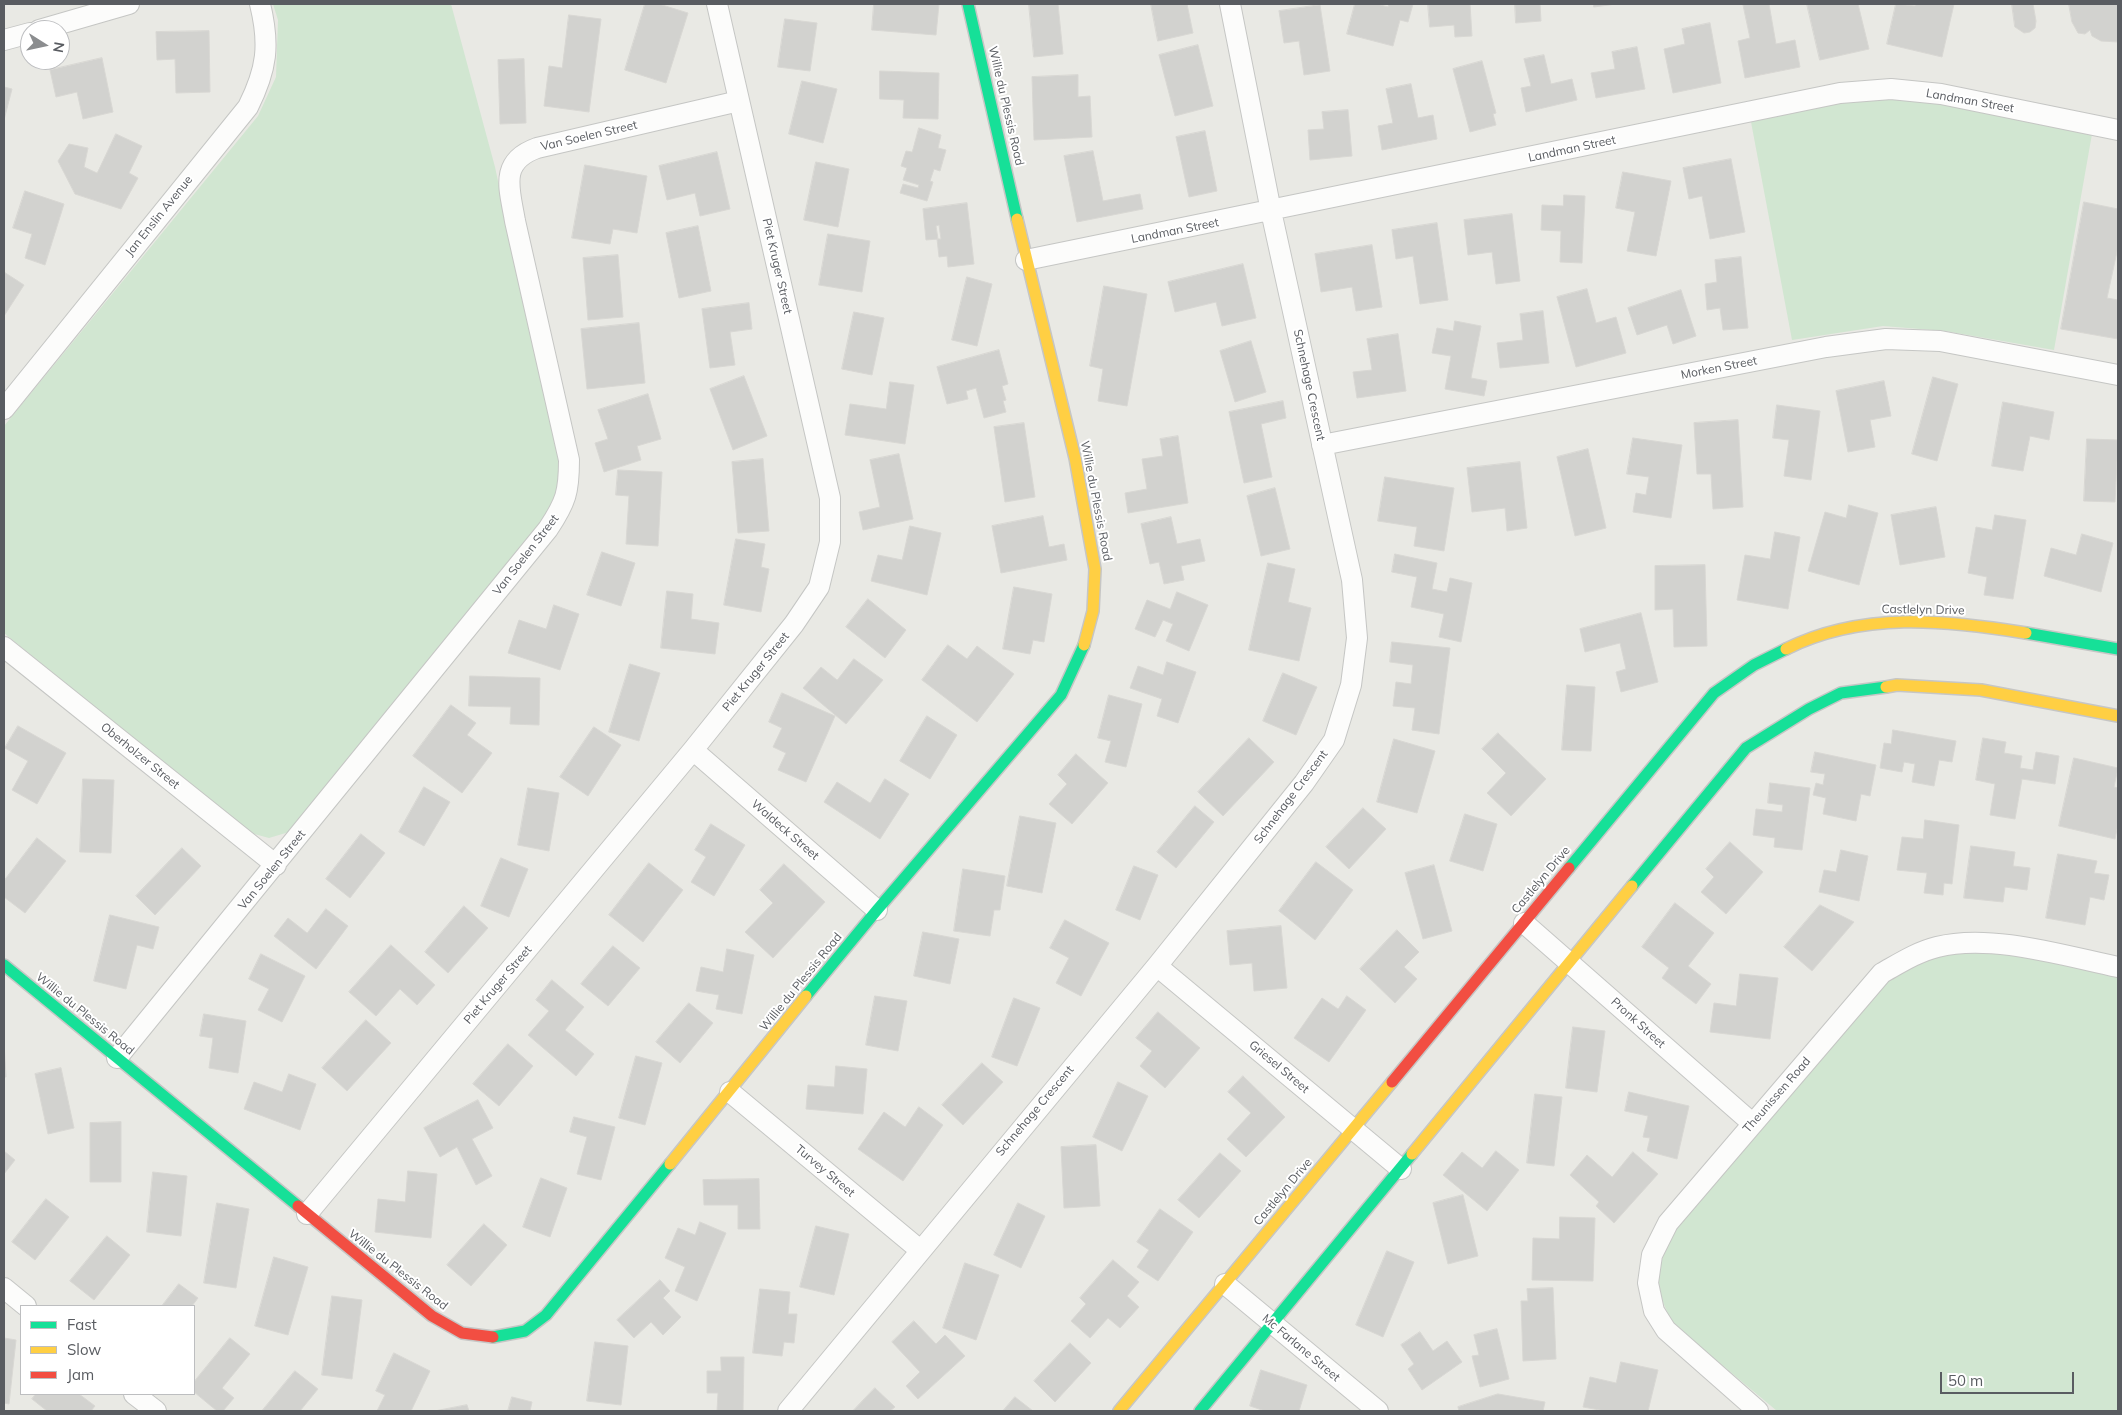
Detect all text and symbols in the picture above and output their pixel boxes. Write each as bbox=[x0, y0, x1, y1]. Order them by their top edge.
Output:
north arrow bbox=[20, 20, 70, 70]
text: N bbox=[49, 41, 69, 54]
street label: Willie du Plessis Road bbox=[985, 45, 1027, 167]
street label: Landman Street bbox=[1925, 86, 2015, 116]
street label: Van Soelen Street bbox=[539, 118, 639, 154]
street label: Landman Street bbox=[1527, 133, 1617, 165]
street label: Jan Enslin Avenue bbox=[122, 173, 196, 259]
street label: Landman Street bbox=[1130, 215, 1220, 247]
street label: Piet Kruger Street bbox=[759, 217, 795, 315]
street label: Schnehage Crescent bbox=[1290, 328, 1328, 442]
street label: Morken Street bbox=[1680, 354, 1758, 382]
street label: Willie du Plessis Road bbox=[1077, 440, 1115, 562]
street label: Van Soelen Street bbox=[490, 512, 562, 598]
street label: Castlelyn Drive bbox=[1881, 602, 1965, 618]
street label: Piet Kruger Street bbox=[720, 629, 792, 715]
street label: Oberholzer Street bbox=[98, 720, 182, 792]
street label: Schnehage Crescent bbox=[1251, 747, 1331, 847]
street label: Waldeck Street bbox=[748, 797, 822, 863]
street label: Van Soelen Street bbox=[235, 827, 309, 913]
street label: Castlelyn Drive bbox=[1509, 844, 1573, 916]
street label: Willie du Plessis Road bbox=[757, 930, 845, 1034]
street label: Piet Kruger Street bbox=[461, 943, 535, 1027]
street label: Willie du Plessis Road bbox=[33, 970, 137, 1058]
street label: Pronk Street bbox=[1608, 995, 1668, 1051]
street label: Griesel Street bbox=[1246, 1038, 1312, 1096]
street label: Theunissen Road bbox=[1740, 1054, 1814, 1136]
street label: Schnehage Crescent bbox=[993, 1063, 1077, 1159]
street label: Turvey Street bbox=[792, 1142, 858, 1200]
street label: Castlelyn Drive bbox=[1251, 1156, 1315, 1228]
street label: Willie du Plessis Road bbox=[345, 1227, 451, 1313]
legend bbox=[20, 1305, 195, 1395]
street label: Mc Farlane Street bbox=[1259, 1311, 1343, 1385]
text: Fast bbox=[67, 1315, 97, 1334]
text: Slow bbox=[67, 1340, 101, 1359]
scale bar bbox=[1942, 1362, 2076, 1394]
text: Jam bbox=[67, 1365, 94, 1384]
text: 50 m bbox=[1948, 1371, 1983, 1390]

